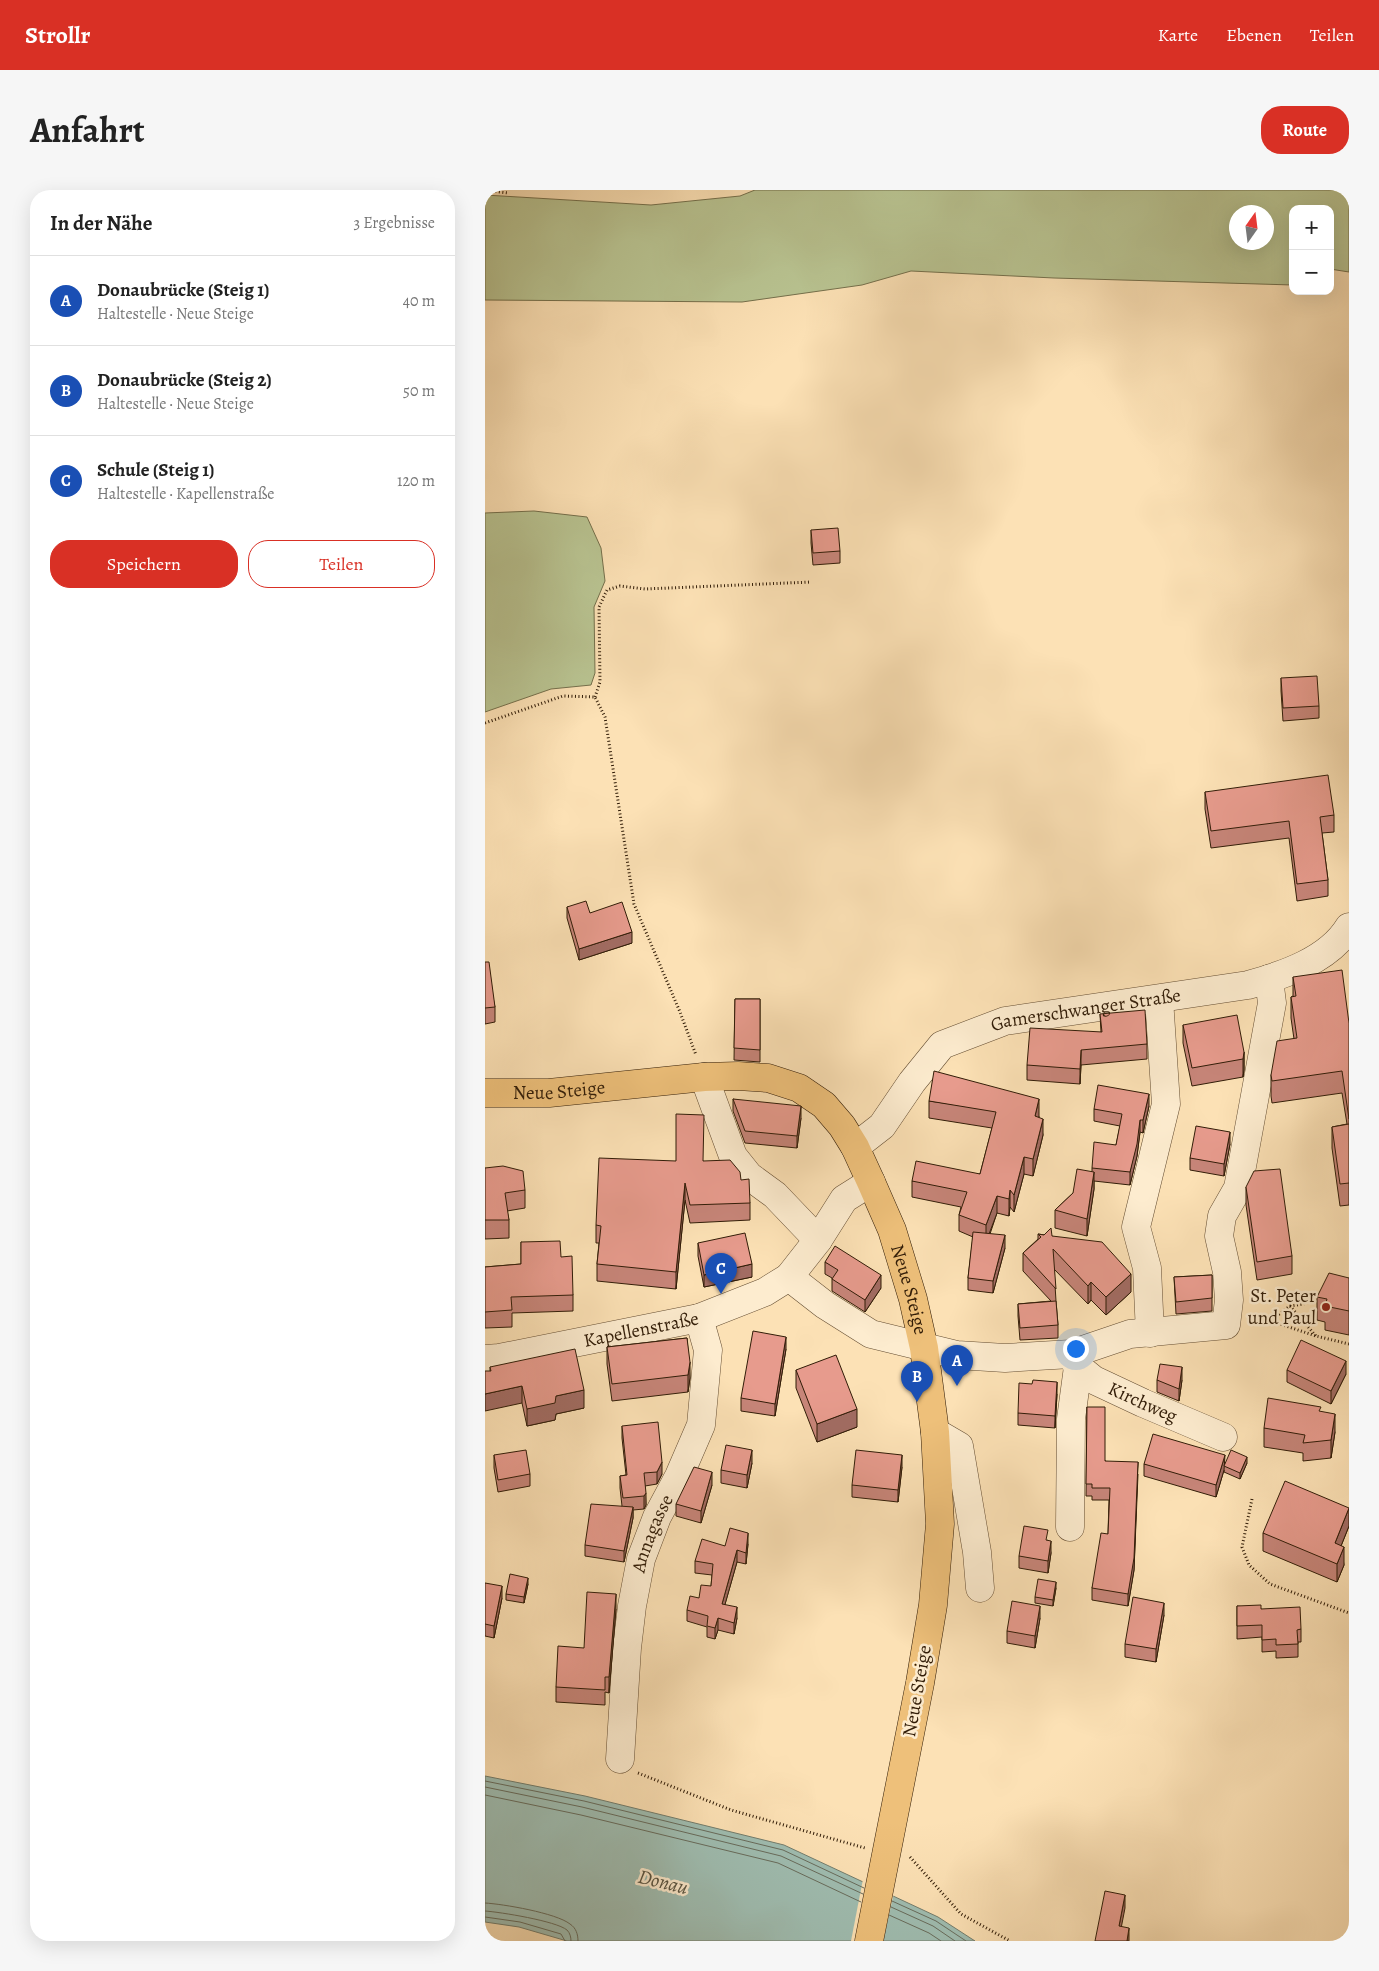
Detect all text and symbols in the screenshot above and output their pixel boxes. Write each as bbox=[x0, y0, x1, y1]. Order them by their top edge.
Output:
text: Strollr bbox=[25, 19, 90, 51]
text: Karte bbox=[1158, 23, 1198, 47]
text: Ebenen bbox=[1226, 23, 1282, 47]
text: Teilen bbox=[1310, 23, 1354, 47]
text: Anfahrt bbox=[30, 106, 145, 154]
button: Route bbox=[1261, 106, 1349, 154]
north arrow bbox=[1229, 205, 1274, 250]
map controls bbox=[1289, 205, 1334, 295]
button: + bbox=[1289, 205, 1334, 250]
text: In der Nähe bbox=[50, 209, 152, 237]
text: 3 Ergebnisse bbox=[353, 212, 435, 234]
button: − bbox=[1289, 250, 1334, 295]
text: Donaubrücke (Steig 1) bbox=[97, 277, 269, 303]
text: A bbox=[61, 290, 71, 312]
text: 40 m bbox=[403, 290, 435, 312]
text: Haltestelle · Neue Steige bbox=[97, 303, 254, 325]
text: Donaubrücke (Steig 2) bbox=[97, 367, 272, 393]
text: B bbox=[61, 380, 71, 402]
text: 50 m bbox=[403, 380, 435, 402]
text: Haltestelle · Neue Steige bbox=[97, 393, 254, 415]
text: Schule (Steig 1) bbox=[97, 457, 215, 483]
text: C bbox=[61, 470, 71, 492]
text: 120 m bbox=[397, 470, 435, 492]
text: Haltestelle · Kapellenstraße bbox=[97, 483, 274, 505]
button: Speichern bbox=[50, 540, 238, 588]
button: Teilen bbox=[248, 540, 435, 588]
street label: Gamerschwanger Straße bbox=[987, 982, 1182, 1038]
street label: Neue Steige bbox=[513, 1074, 606, 1106]
street label: Neue Steige bbox=[884, 1241, 934, 1337]
pin: C bbox=[705, 1253, 737, 1294]
place label: St. Peter und Paul bbox=[1247, 1283, 1316, 1331]
marker: St. Peter und Paul bbox=[1320, 1301, 1332, 1313]
street label: Kapellenstraße bbox=[581, 1305, 701, 1354]
your location bbox=[1063, 1336, 1089, 1362]
pin: A bbox=[941, 1345, 973, 1386]
pin: B bbox=[901, 1361, 933, 1402]
street label: Kirchweg bbox=[1104, 1375, 1182, 1429]
street label: Annagasse bbox=[625, 1490, 680, 1576]
street label: Neue Steige bbox=[896, 1643, 938, 1739]
water label: Donau bbox=[635, 1863, 691, 1901]

